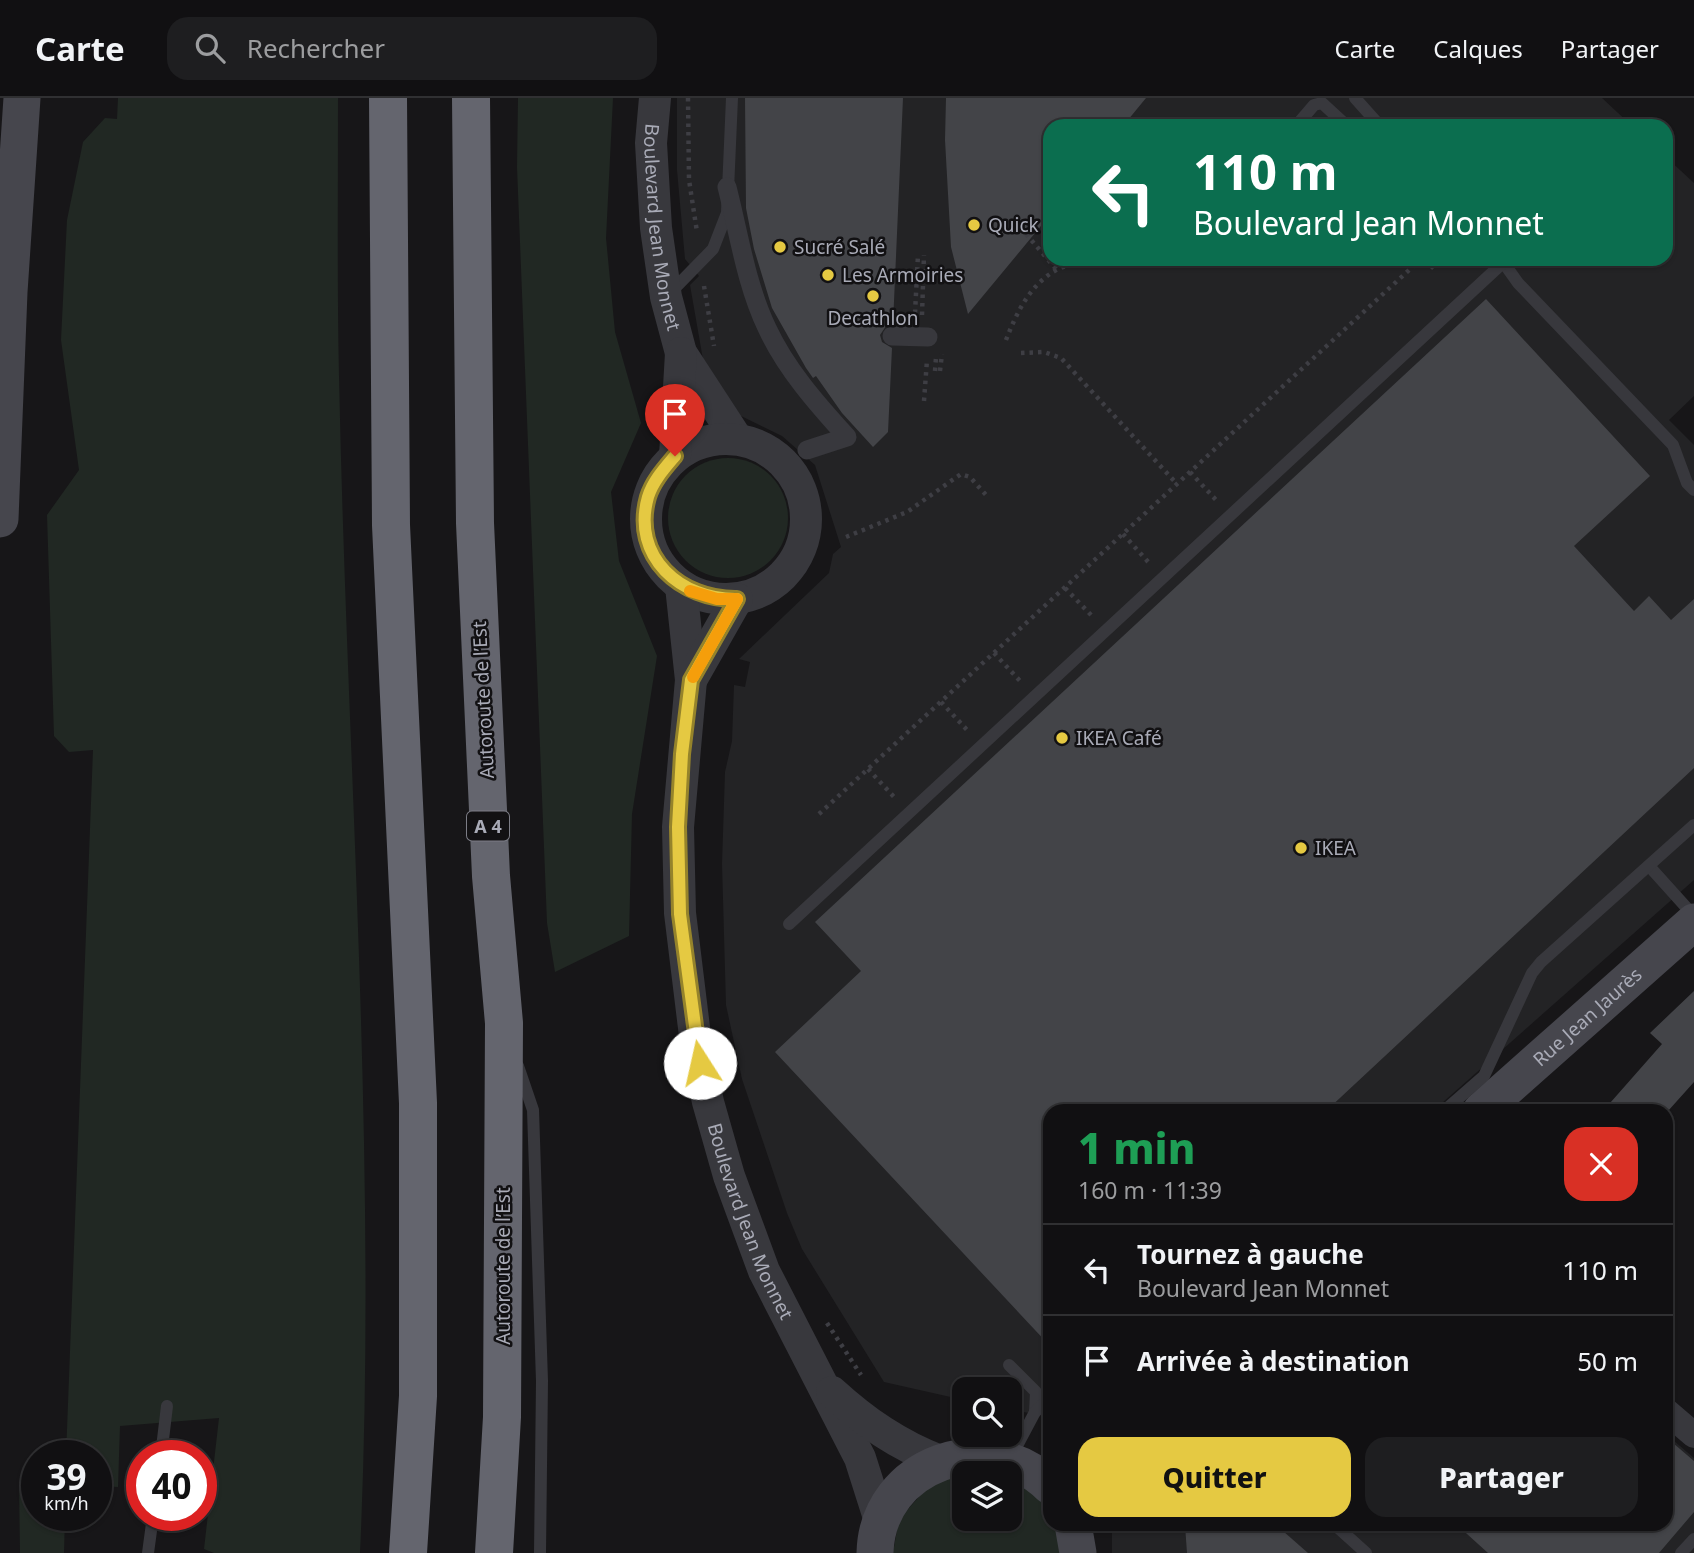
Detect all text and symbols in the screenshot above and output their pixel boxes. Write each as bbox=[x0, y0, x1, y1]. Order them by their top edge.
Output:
search box bbox=[167, 17, 657, 80]
text: Carte bbox=[35, 26, 125, 71]
icon: search bbox=[191, 29, 229, 67]
text: Rechercher bbox=[247, 30, 385, 66]
text: Carte bbox=[1335, 32, 1395, 65]
text: Calques bbox=[1433, 32, 1523, 65]
text: Partager bbox=[1561, 32, 1659, 65]
street label: Boulevard Jean Monnet bbox=[638, 123, 687, 333]
text: 110 m bbox=[1193, 138, 1338, 204]
icon: left bbox=[1078, 147, 1169, 238]
text: Boulevard Jean Monnet bbox=[1193, 201, 1544, 244]
place label: Quick bbox=[988, 212, 1039, 238]
marker: Quick bbox=[966, 217, 982, 233]
place label: Sucré Salé bbox=[794, 234, 885, 260]
marker: Sucré Salé bbox=[772, 239, 788, 255]
place label: Les Armoiries bbox=[842, 262, 963, 288]
marker: Les Armoiries bbox=[820, 267, 836, 283]
marker: Decathlon bbox=[865, 288, 881, 304]
place label: Decathlon bbox=[827, 305, 919, 331]
pin bbox=[645, 384, 705, 456]
icon: arrive bbox=[656, 395, 694, 433]
street label: Autoroute de l’Est bbox=[466, 621, 500, 779]
place label: IKEA Café bbox=[1076, 725, 1162, 751]
marker: IKEA Café bbox=[1054, 730, 1070, 746]
road number: A 4 bbox=[467, 812, 509, 840]
place label: IKEA bbox=[1315, 835, 1357, 861]
marker: IKEA bbox=[1293, 840, 1309, 856]
street label: Rue Jean Jaurès bbox=[1527, 961, 1647, 1072]
position arrow bbox=[663, 1026, 737, 1100]
text: 1 min bbox=[1078, 1119, 1195, 1176]
street label: Boulevard Jean Monnet bbox=[702, 1120, 800, 1324]
button: close bbox=[1564, 1127, 1638, 1201]
text: 160 m · 11:39 bbox=[1078, 1174, 1222, 1206]
street label: Autoroute de l’Est bbox=[490, 1187, 516, 1345]
text: Tournez à gauche bbox=[1137, 1236, 1364, 1272]
icon: left bbox=[1078, 1251, 1116, 1289]
text: 110 m bbox=[1562, 1252, 1638, 1288]
text: Boulevard Jean Monnet bbox=[1137, 1272, 1389, 1304]
icon: arrive bbox=[1078, 1342, 1116, 1380]
text: Arrivée à destination bbox=[1137, 1343, 1410, 1379]
text: 50 m bbox=[1577, 1343, 1638, 1379]
map controls bbox=[952, 1377, 1022, 1531]
button: search bbox=[952, 1377, 1022, 1447]
button: Quitter bbox=[1078, 1437, 1351, 1517]
button: Partager bbox=[1365, 1437, 1638, 1517]
speed limit sign: 40 bbox=[126, 1440, 217, 1531]
text: 39 bbox=[46, 1453, 87, 1500]
button: layers bbox=[952, 1461, 1022, 1531]
text: km/h bbox=[44, 1491, 89, 1515]

